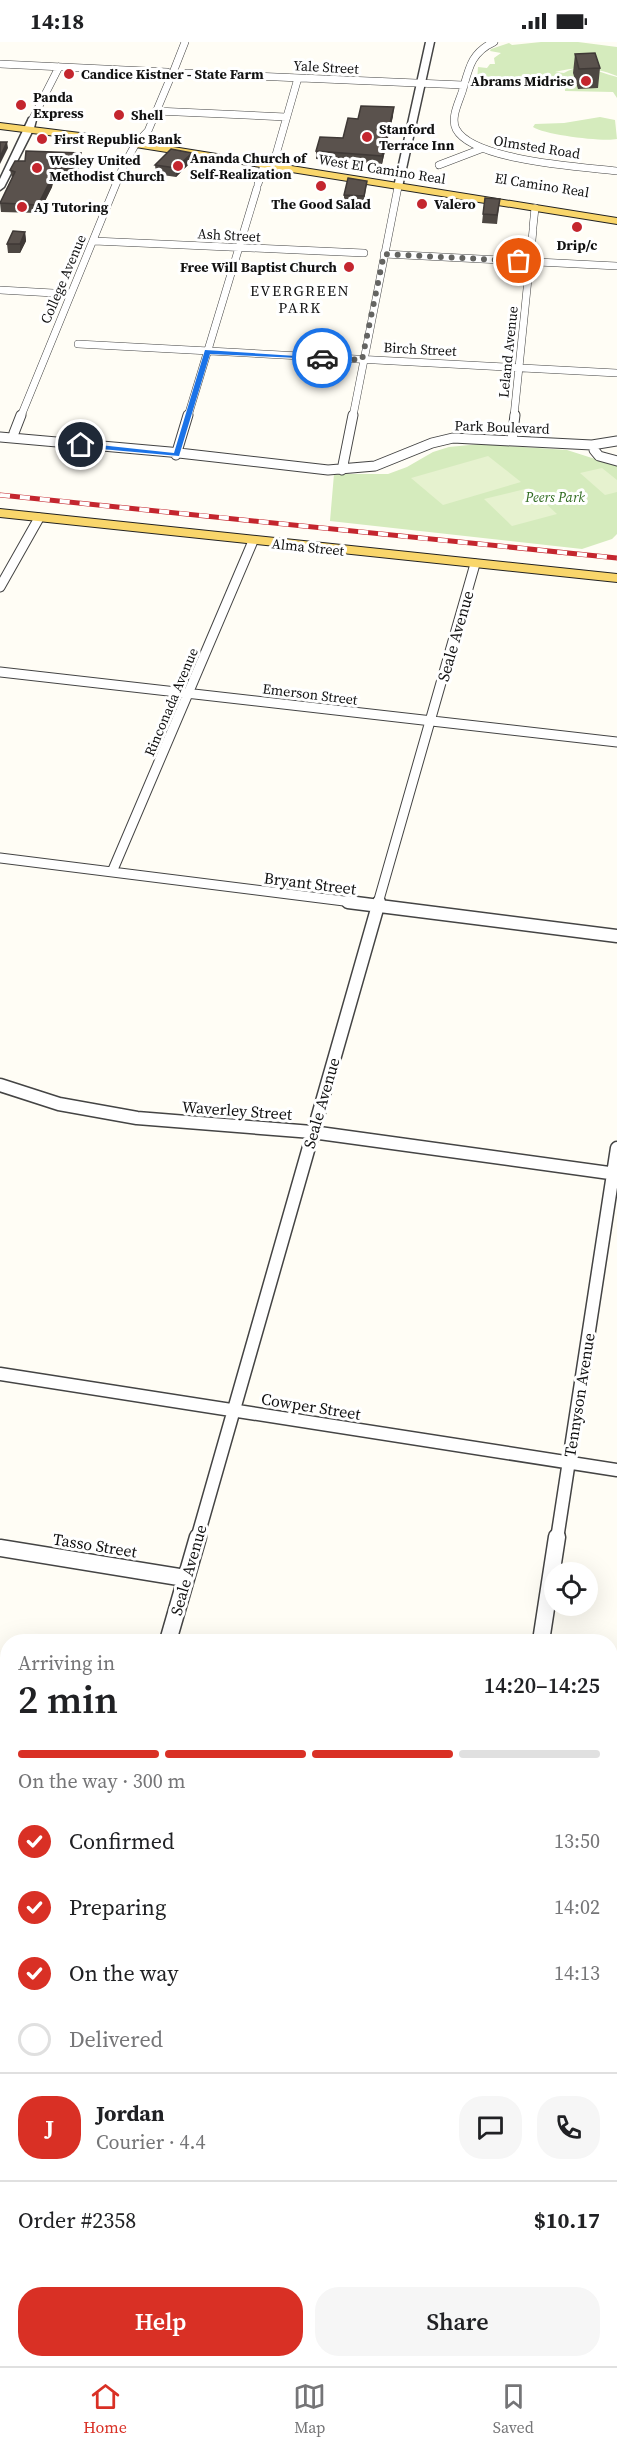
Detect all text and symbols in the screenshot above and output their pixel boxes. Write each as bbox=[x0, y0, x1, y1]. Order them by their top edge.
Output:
text: 14:18 bbox=[30, 6, 84, 36]
street label: Yale Street bbox=[293, 55, 360, 79]
place label: Candice Kistner - State Farm bbox=[81, 64, 264, 84]
marker: Candice Kistner - State Farm bbox=[62, 67, 76, 81]
place label: Abrams Midrise bbox=[470, 71, 574, 91]
marker: Abrams Midrise bbox=[579, 74, 593, 88]
place label: Panda Express bbox=[33, 87, 84, 123]
marker: Panda Express bbox=[14, 98, 28, 112]
place label: Shell bbox=[131, 105, 164, 125]
marker: Shell bbox=[112, 108, 126, 122]
place label: Stanford Terrace Inn bbox=[379, 119, 455, 155]
place label: First Republic Bank bbox=[54, 129, 182, 149]
marker: Stanford Terrace Inn bbox=[360, 130, 374, 144]
street label: Olmsted Road bbox=[492, 130, 582, 164]
marker: First Republic Bank bbox=[35, 132, 49, 146]
place label: Ananda Church of Self-Realization bbox=[190, 148, 308, 184]
street label: West El Camino Real bbox=[317, 149, 447, 189]
place label: Wesley United Methodist Church bbox=[49, 150, 165, 186]
marker: Ananda Church of Self-Realization bbox=[171, 159, 185, 173]
marker: Wesley United Methodist Church bbox=[30, 161, 44, 175]
street label: El Camino Real bbox=[493, 168, 591, 202]
marker: The Good Salad bbox=[314, 179, 328, 193]
place label: The Good Salad bbox=[271, 194, 372, 214]
place label: Valero bbox=[434, 194, 476, 214]
place label: AJ Tutoring bbox=[34, 197, 109, 217]
marker: Valero bbox=[415, 197, 429, 211]
marker: AJ Tutoring bbox=[15, 200, 29, 214]
marker: Drip/c bbox=[570, 220, 584, 234]
street label: Ash Street bbox=[197, 223, 261, 247]
street label: College Avenue bbox=[35, 231, 91, 327]
pin bbox=[493, 235, 544, 286]
place label: Drip/c bbox=[556, 235, 598, 255]
icon: bag bbox=[502, 244, 535, 277]
place label: Free Will Baptist Church bbox=[180, 257, 337, 277]
marker: Free Will Baptist Church bbox=[342, 260, 356, 274]
district label: EVERGREEN PARK bbox=[250, 280, 350, 318]
street label: Leland Avenue bbox=[493, 305, 523, 399]
courier bbox=[292, 328, 352, 388]
street label: Birch Street bbox=[383, 337, 458, 361]
icon: car bbox=[306, 342, 339, 375]
street label: Park Boulevard bbox=[454, 415, 550, 439]
pin bbox=[55, 419, 106, 470]
icon: home bbox=[64, 428, 97, 461]
park label: Peers Park bbox=[524, 487, 585, 507]
street label: Alma Street bbox=[271, 533, 346, 561]
street label: Seale Avenue bbox=[432, 588, 478, 684]
street label: Rinconada Avenue bbox=[139, 645, 203, 759]
street label: Emerson Street bbox=[261, 678, 359, 710]
street label: Bryant Street bbox=[263, 866, 358, 900]
street label: Seale Avenue bbox=[298, 1055, 344, 1151]
street label: Waverley Street bbox=[181, 1095, 294, 1125]
street label: Tennyson Avenue bbox=[558, 1331, 600, 1459]
street label: Cowper Street bbox=[260, 1387, 363, 1425]
street label: Seale Avenue bbox=[165, 1522, 211, 1618]
street label: Tasso Street bbox=[51, 1527, 139, 1563]
map controls bbox=[544, 1562, 598, 1616]
button: locate bbox=[544, 1562, 598, 1616]
text: Arriving in bbox=[18, 1649, 115, 1677]
text: 14:20–14:25 bbox=[484, 1670, 600, 1700]
text: 2 min bbox=[18, 1673, 118, 1726]
text: On the way · 300 m bbox=[18, 1767, 185, 1795]
icon: check bbox=[18, 1825, 51, 1858]
text: Confirmed bbox=[69, 1826, 174, 1856]
text: 13:50 bbox=[554, 1827, 600, 1855]
icon: check bbox=[18, 1891, 51, 1924]
text: Preparing bbox=[69, 1892, 166, 1922]
text: 14:02 bbox=[554, 1893, 600, 1921]
icon: check bbox=[18, 1957, 51, 1990]
text: On the way bbox=[69, 1958, 178, 1988]
text: 14:13 bbox=[554, 1959, 600, 1987]
text: Delivered bbox=[69, 2024, 163, 2054]
button: chat bbox=[459, 2096, 522, 2159]
button: phone bbox=[537, 2096, 600, 2159]
text: Jordan bbox=[96, 2098, 164, 2128]
text: J bbox=[45, 2112, 54, 2142]
text: Courier · 4.4 bbox=[96, 2128, 205, 2156]
text: Order #2358 bbox=[18, 2205, 136, 2235]
text: $10.17 bbox=[534, 2205, 600, 2235]
button: Help bbox=[18, 2287, 303, 2356]
button: Share bbox=[315, 2287, 600, 2356]
tab: Home bbox=[83, 2380, 127, 2438]
tab: Map bbox=[293, 2380, 326, 2438]
tab: Saved bbox=[493, 2380, 534, 2438]

